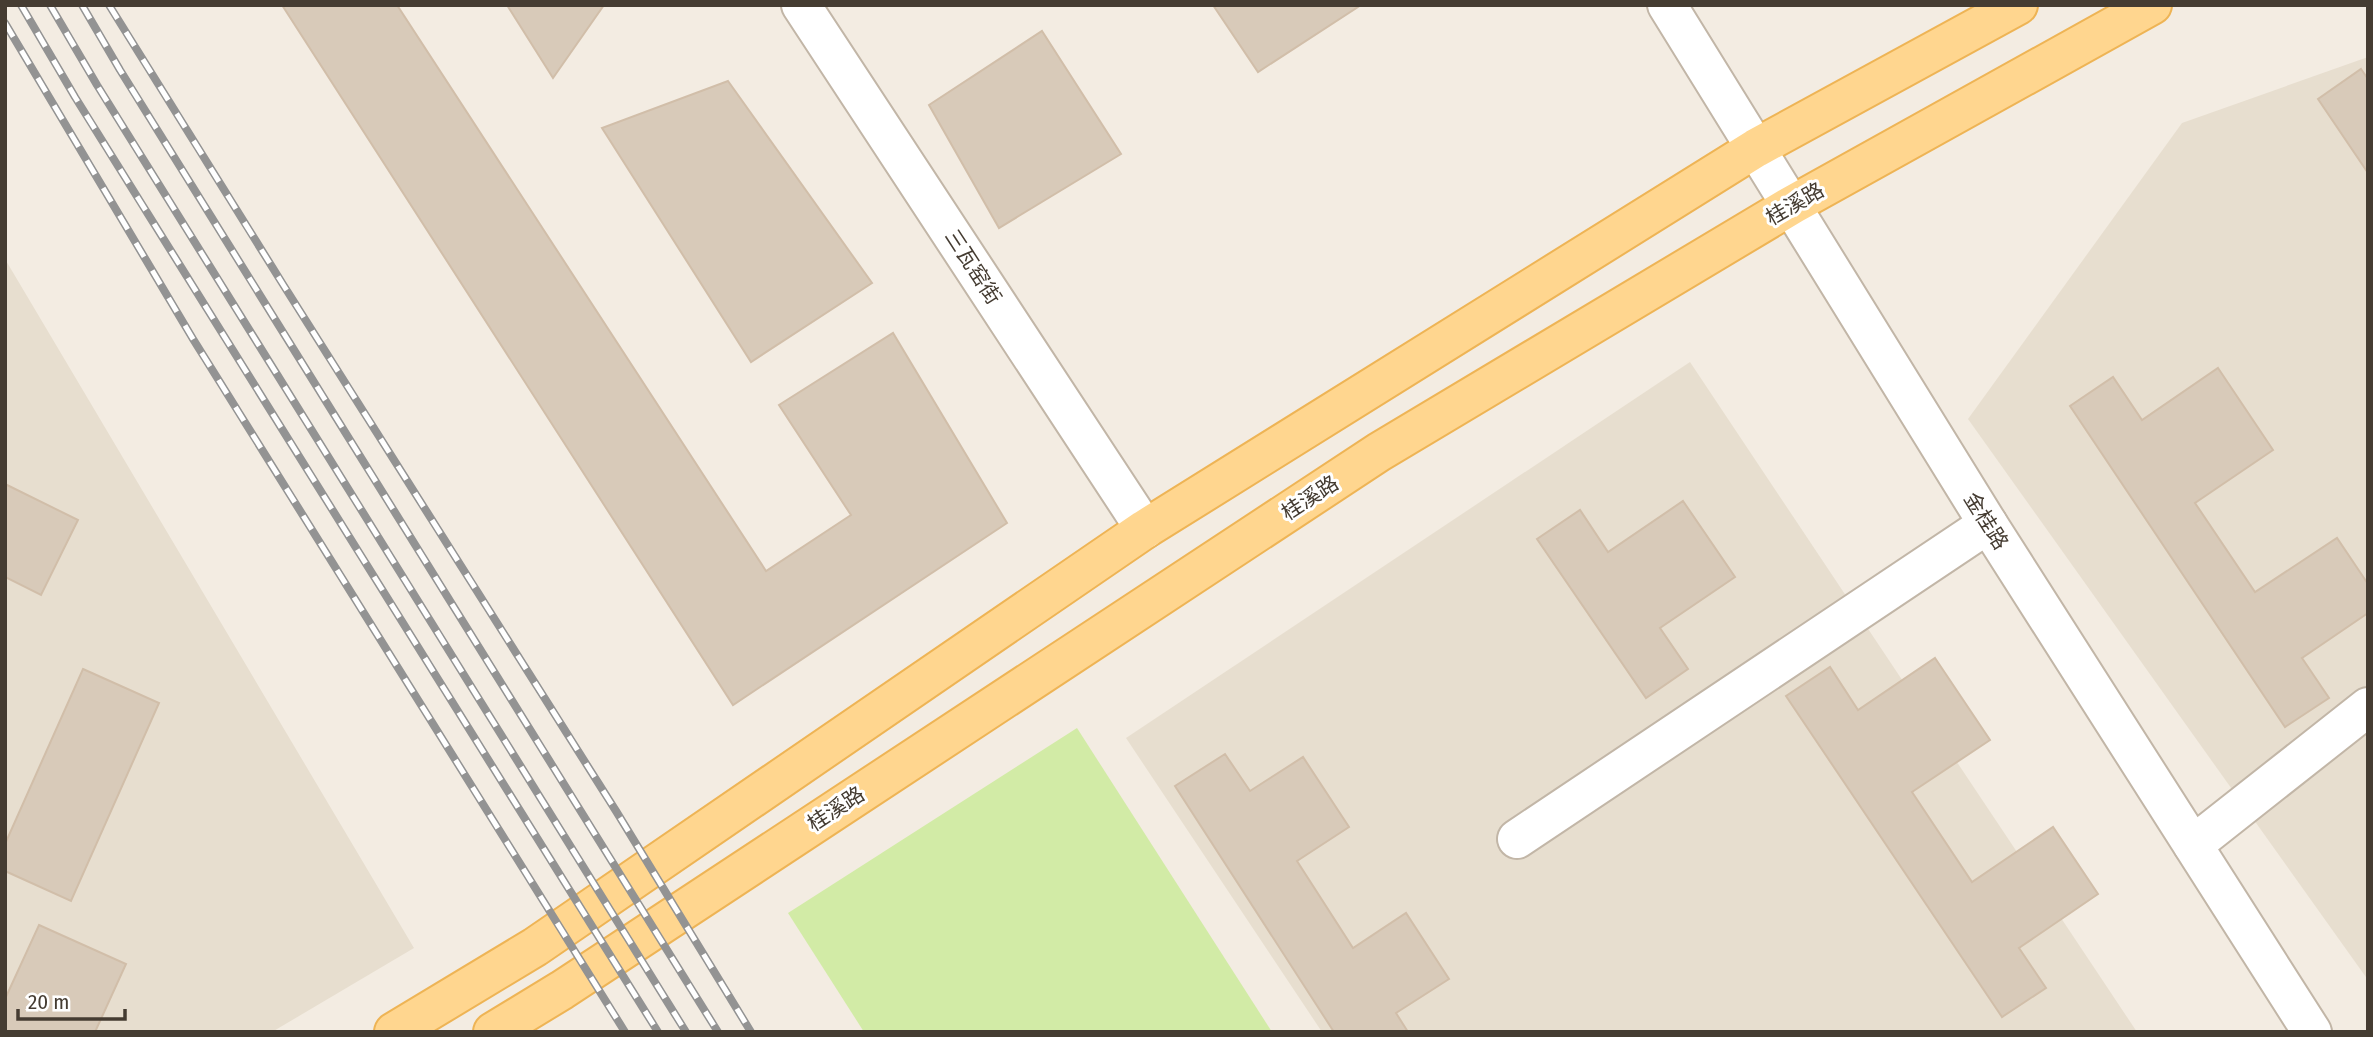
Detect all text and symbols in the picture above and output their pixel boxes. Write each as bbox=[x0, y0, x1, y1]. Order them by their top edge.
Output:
street label: 桂溪路 bbox=[1761, 177, 1829, 231]
street label: 三瓦窑街 bbox=[939, 225, 1007, 309]
street label: 桂溪路 bbox=[1277, 470, 1343, 526]
street label: 金桂路 bbox=[1958, 487, 2014, 555]
street label: 桂溪路 bbox=[803, 781, 869, 837]
scale bar bbox=[18, 978, 124, 1022]
text: 20 m bbox=[28, 989, 69, 1015]

